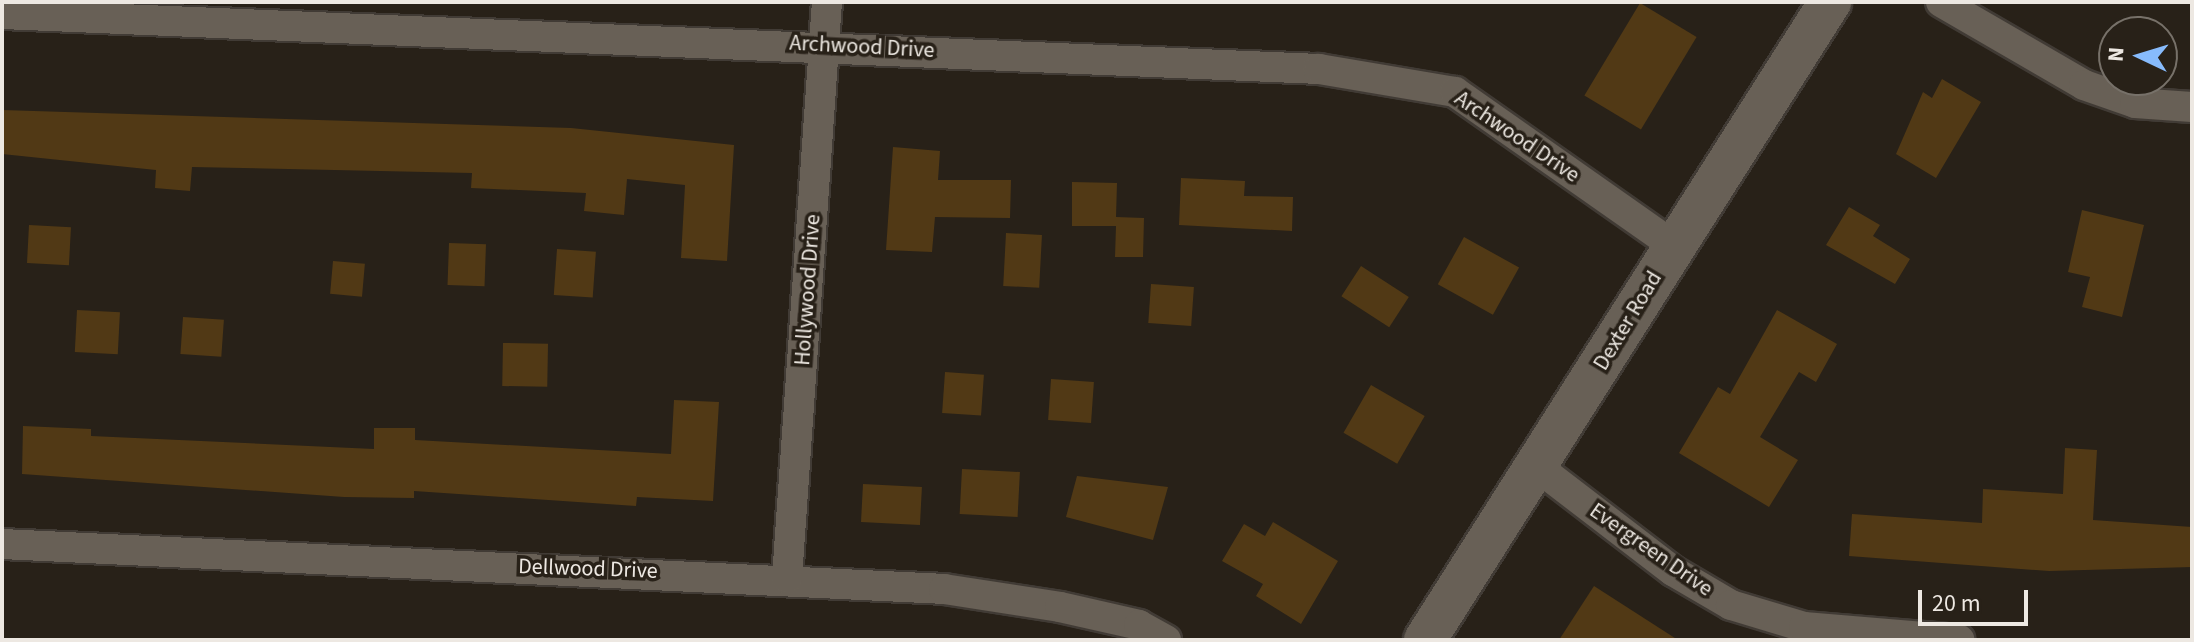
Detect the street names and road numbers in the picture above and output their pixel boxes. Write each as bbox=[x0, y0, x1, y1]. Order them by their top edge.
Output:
street label: Archwood Drive bbox=[789, 30, 935, 64]
street label: Archwood Drive bbox=[1449, 85, 1585, 189]
street label: Hollywood Drive bbox=[790, 213, 826, 367]
street label: Dexter Road bbox=[1588, 267, 1668, 375]
street label: Evergreen Drive bbox=[1584, 498, 1718, 602]
street label: Dellwood Drive bbox=[518, 553, 658, 585]

